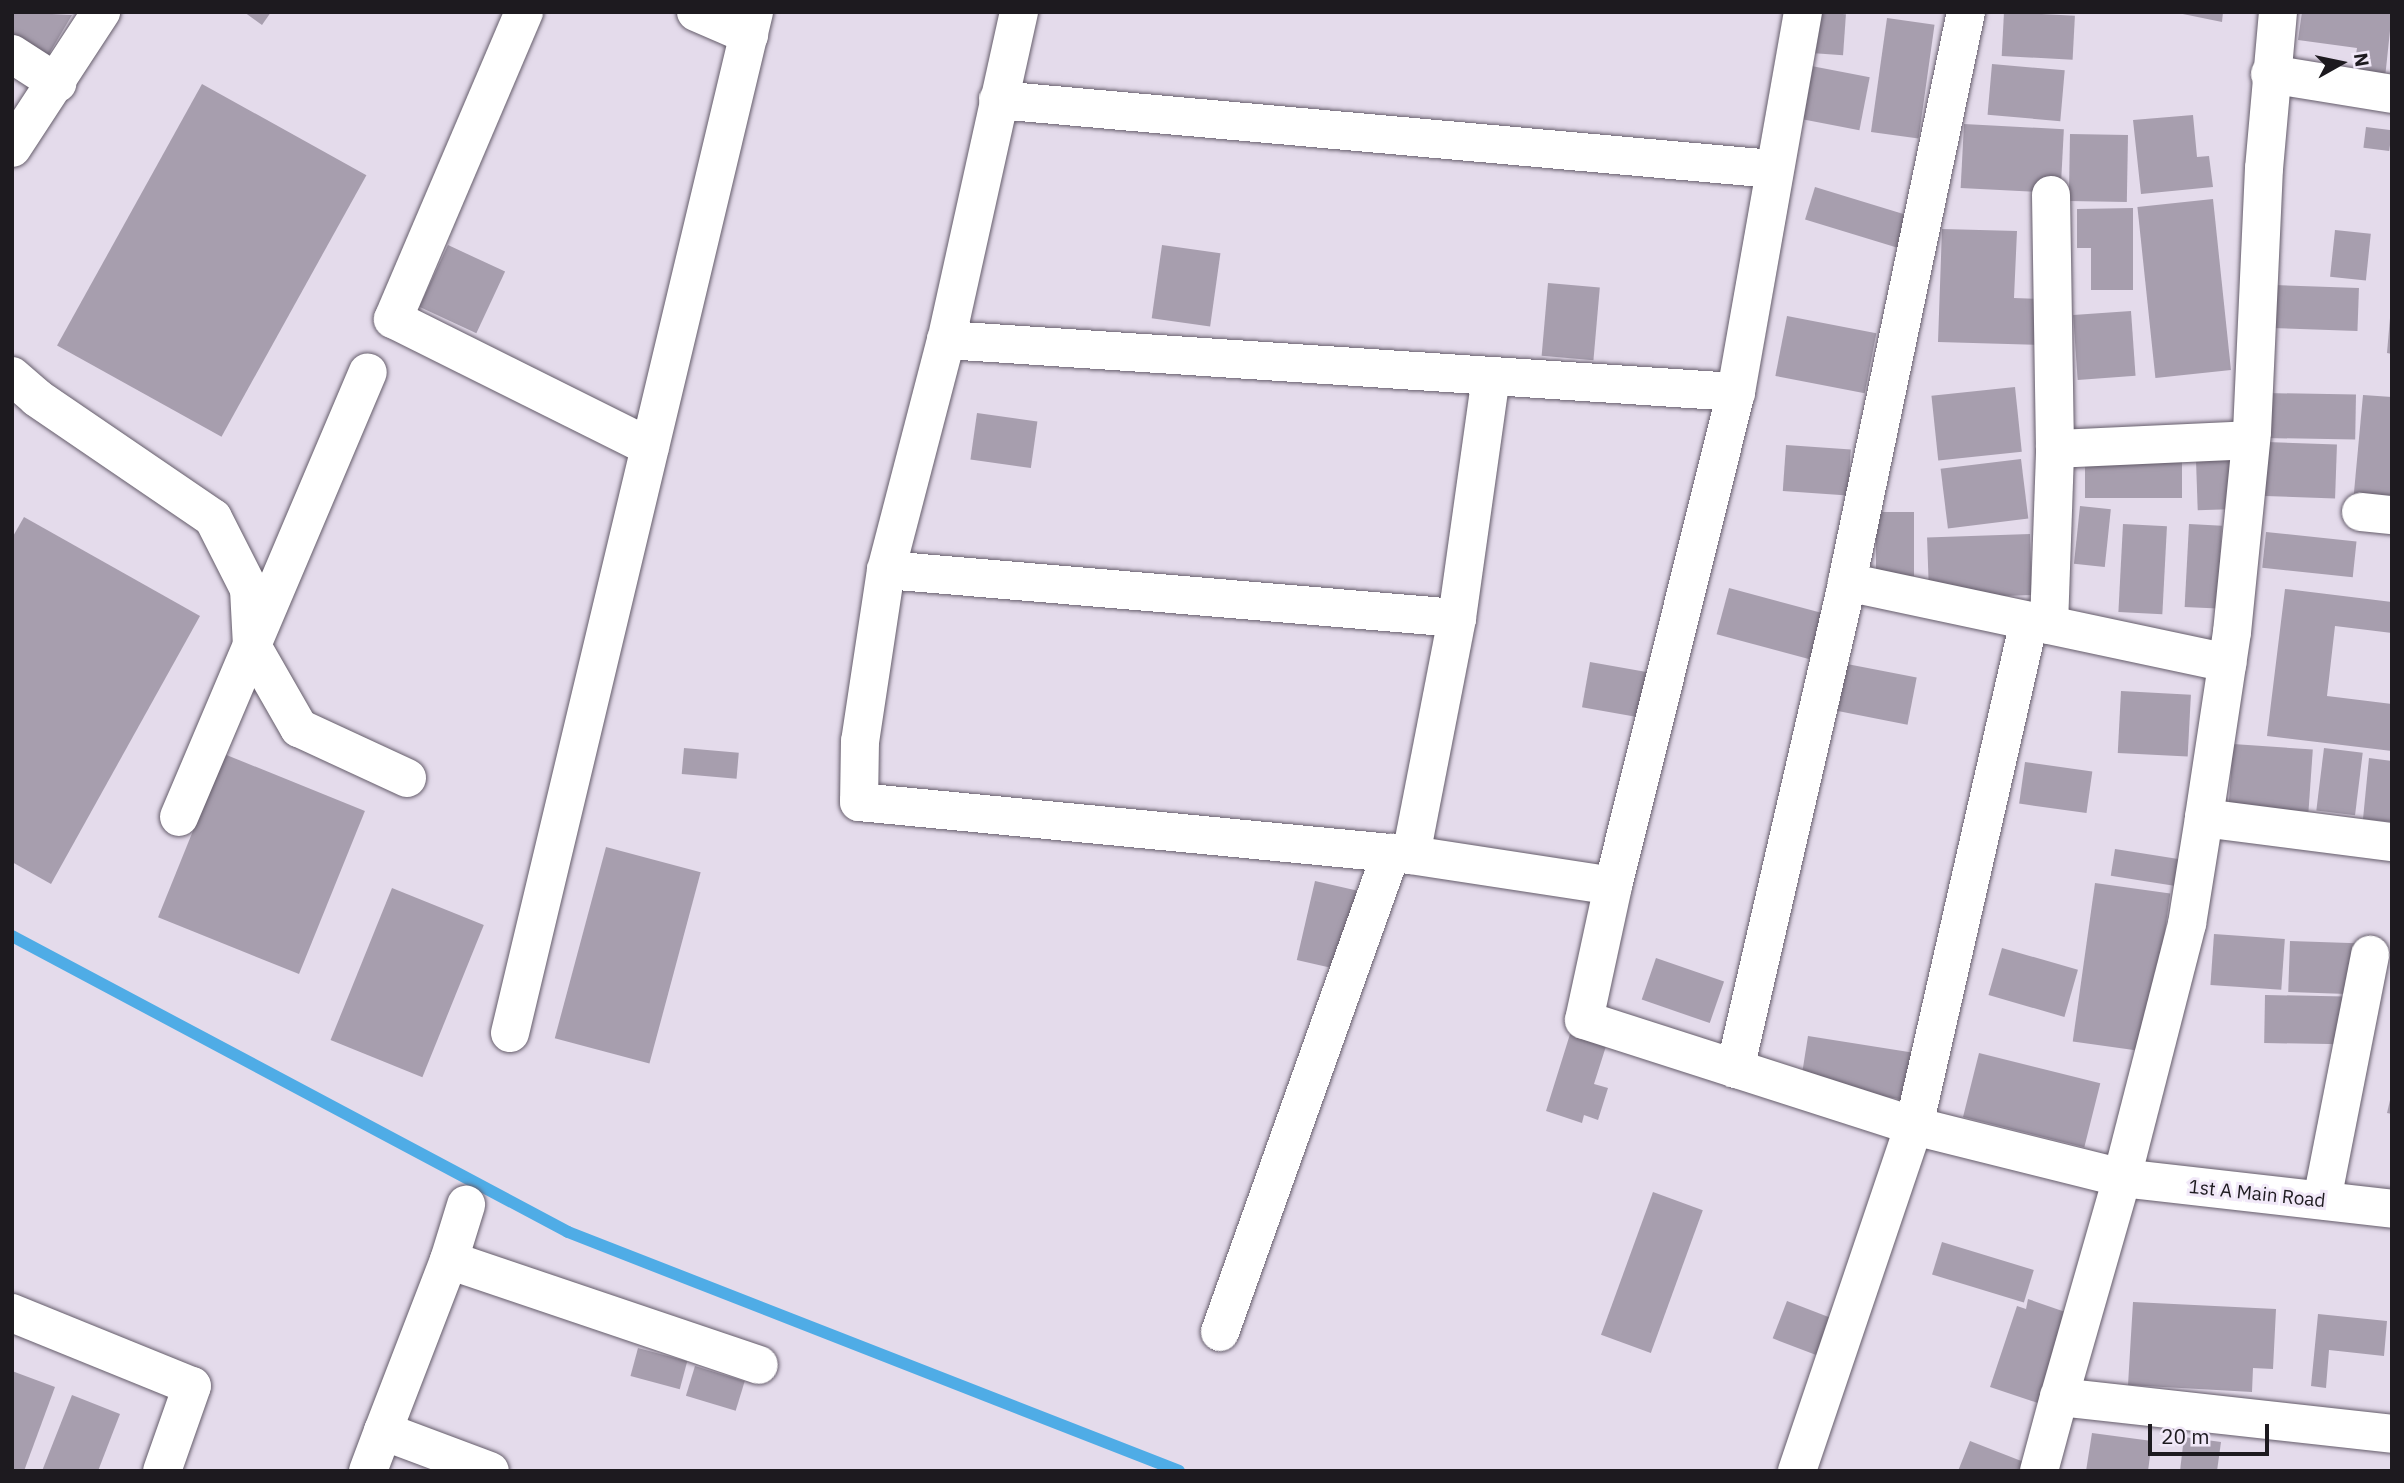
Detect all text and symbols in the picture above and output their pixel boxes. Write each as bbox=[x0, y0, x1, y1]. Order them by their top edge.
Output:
north arrow bbox=[2306, 28, 2376, 98]
text: N bbox=[2349, 51, 2375, 68]
street label: 1st A Main Road bbox=[2187, 1175, 2327, 1213]
scale bar bbox=[2152, 1410, 2273, 1454]
text: 20 m bbox=[2161, 1422, 2210, 1450]

